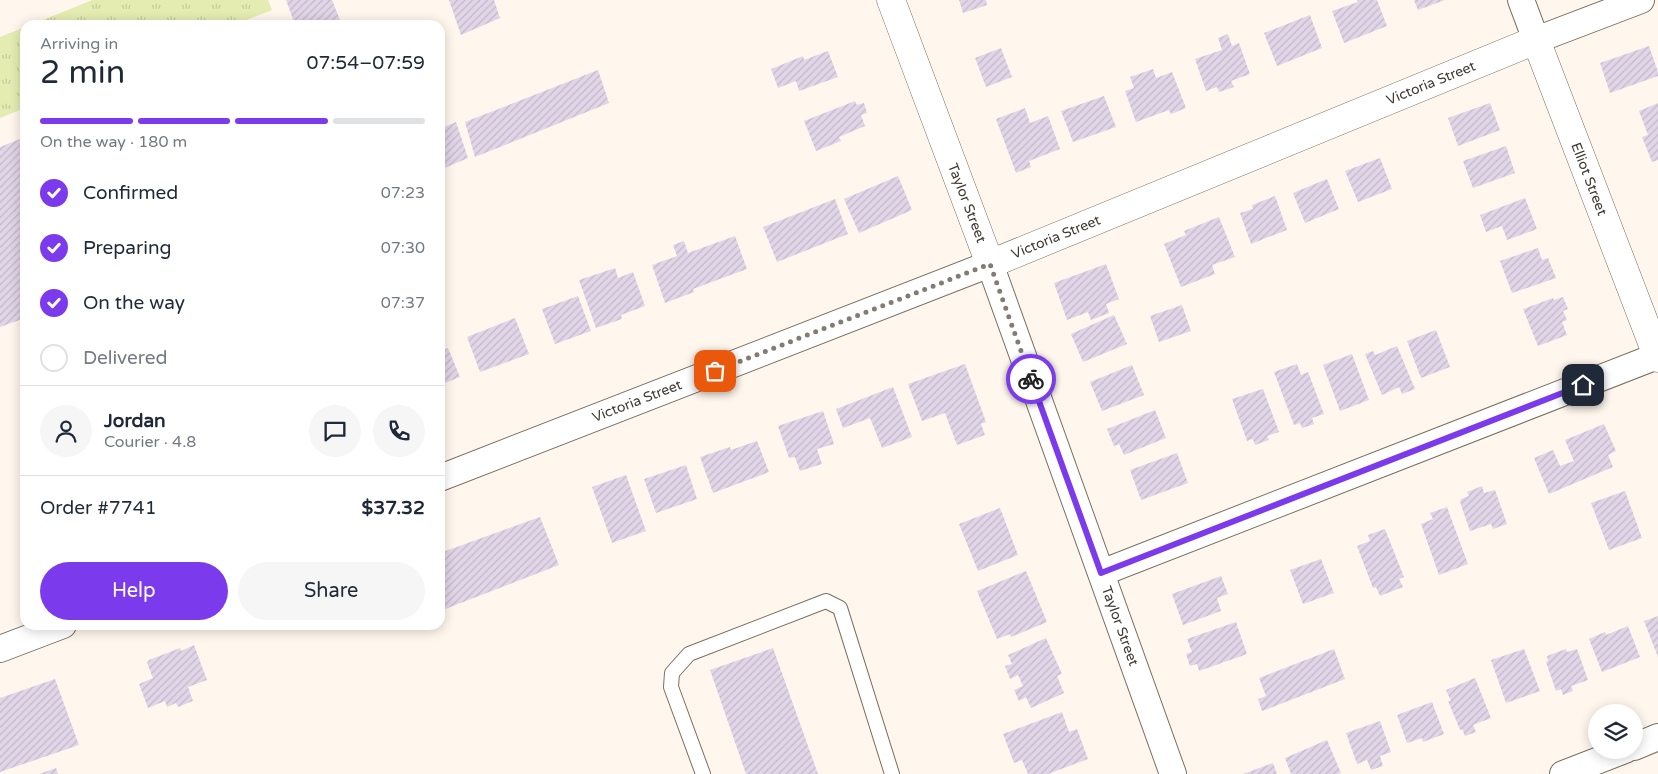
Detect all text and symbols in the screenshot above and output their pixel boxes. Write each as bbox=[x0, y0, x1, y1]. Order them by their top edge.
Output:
text: Arriving in bbox=[40, 34, 118, 54]
text: 07:54–07:59 bbox=[306, 52, 425, 74]
text: 2 min bbox=[40, 54, 125, 92]
street label: Victoria Street bbox=[1384, 57, 1479, 109]
text: On the way · 180 m bbox=[40, 132, 187, 152]
street label: Elliot Street bbox=[1567, 140, 1611, 219]
street label: Taylor Street bbox=[944, 161, 990, 246]
icon: check bbox=[40, 179, 68, 207]
text: Confirmed bbox=[83, 182, 178, 204]
text: 07:23 bbox=[381, 183, 425, 203]
street label: Victoria Street bbox=[1009, 211, 1104, 263]
icon: check bbox=[40, 234, 68, 262]
text: Preparing bbox=[83, 237, 172, 259]
text: 07:30 bbox=[381, 238, 425, 258]
icon: check bbox=[40, 289, 68, 317]
text: On the way bbox=[83, 292, 185, 314]
text: 07:37 bbox=[381, 293, 425, 313]
text: Delivered bbox=[83, 347, 168, 369]
pin bbox=[694, 350, 736, 392]
courier bbox=[1006, 354, 1056, 404]
icon: bag bbox=[701, 357, 729, 385]
pin bbox=[1562, 364, 1604, 406]
icon: bike bbox=[1017, 365, 1045, 393]
icon: home bbox=[1569, 371, 1597, 399]
street label: Victoria Street bbox=[590, 376, 685, 426]
button: person bbox=[40, 405, 92, 457]
button: chat bbox=[309, 405, 361, 457]
button: phone bbox=[373, 405, 425, 457]
text: Jordan bbox=[104, 410, 166, 432]
text: Courier · 4.8 bbox=[104, 432, 196, 452]
text: Order #7741 bbox=[40, 497, 157, 519]
text: $37.32 bbox=[362, 497, 425, 519]
button: Help bbox=[40, 562, 228, 620]
button: Share bbox=[238, 562, 425, 620]
street label: Taylor Street bbox=[1098, 584, 1143, 669]
map controls bbox=[1588, 704, 1643, 759]
button: layers bbox=[1588, 704, 1643, 759]

